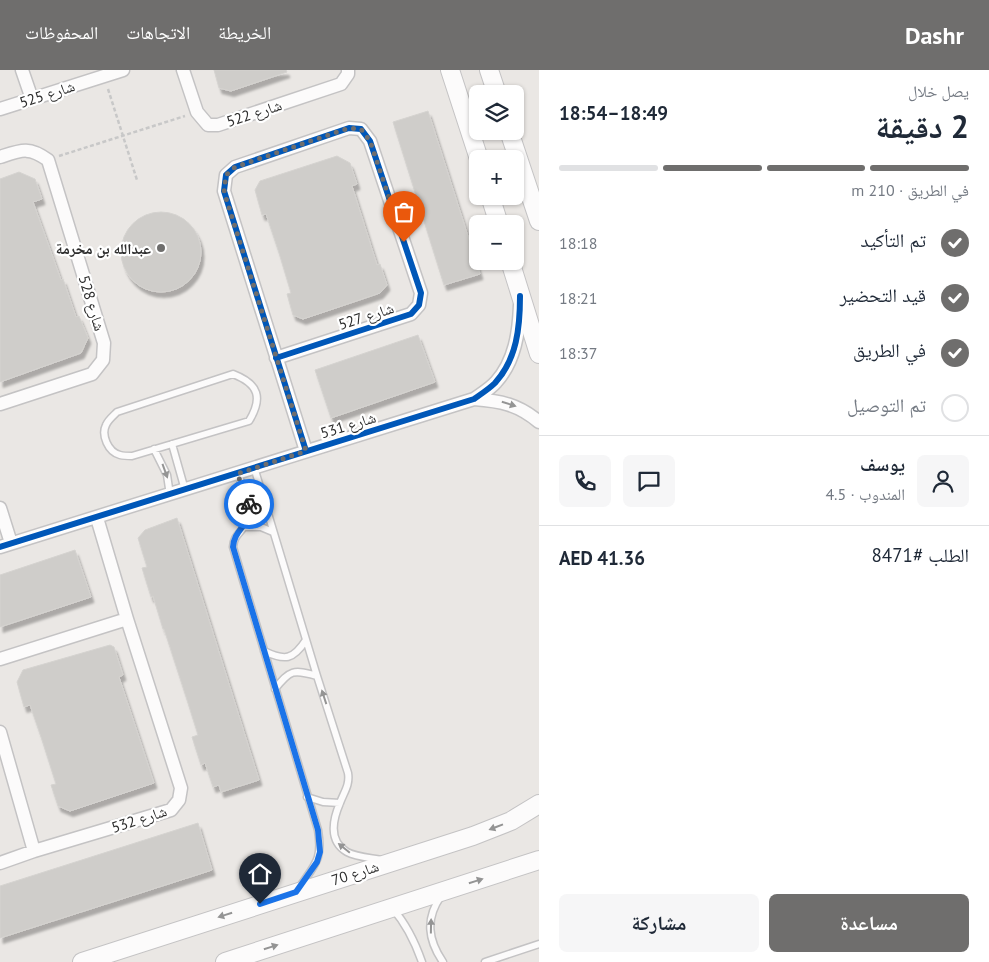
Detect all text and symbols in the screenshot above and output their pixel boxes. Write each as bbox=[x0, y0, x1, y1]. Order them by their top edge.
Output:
text: Dashr bbox=[905, 20, 964, 51]
text: المحفوظات bbox=[25, 21, 98, 44]
text: الاتجاهات bbox=[126, 21, 190, 44]
text: الخريطة bbox=[218, 21, 271, 44]
street label: شارع 525 bbox=[17, 76, 77, 113]
text: يصل خلال bbox=[908, 81, 969, 101]
map controls bbox=[469, 85, 524, 270]
button: layers bbox=[469, 85, 524, 140]
street label: شارع 522 bbox=[224, 95, 284, 132]
text: 18:49–18:54 bbox=[559, 101, 668, 125]
text: 2 دقيقة bbox=[876, 105, 969, 147]
button: + bbox=[469, 150, 524, 205]
text: في الطريق · 210 m bbox=[851, 180, 969, 200]
pin bbox=[383, 191, 425, 242]
icon: bag bbox=[390, 198, 418, 226]
button: − bbox=[469, 215, 524, 270]
text: تم التأكيد bbox=[860, 228, 926, 252]
icon: check bbox=[941, 229, 969, 257]
text: 18:18 bbox=[559, 233, 597, 253]
place label: عبدالله بن مخرمة bbox=[56, 239, 151, 258]
marker: عبدالله بن مخرمة bbox=[155, 242, 167, 254]
street label: شارع 528 bbox=[74, 273, 109, 333]
text: قيد التحضير bbox=[840, 283, 926, 307]
icon: check bbox=[941, 284, 969, 312]
text: 18:21 bbox=[559, 288, 597, 308]
street label: شارع 527 bbox=[336, 298, 396, 335]
text: في الطريق bbox=[853, 338, 926, 362]
icon: check bbox=[941, 339, 969, 367]
text: 18:37 bbox=[559, 343, 597, 363]
text: تم التوصيل bbox=[847, 393, 926, 417]
one-way arrow bbox=[501, 401, 516, 409]
street label: شارع 531 bbox=[318, 408, 378, 443]
text: يوسف bbox=[860, 452, 905, 476]
button: phone bbox=[559, 455, 611, 507]
button: chat bbox=[623, 455, 675, 507]
button: person bbox=[917, 455, 969, 507]
one-way arrow bbox=[161, 464, 169, 479]
courier bbox=[224, 479, 274, 529]
text: المندوب · 4.5 bbox=[825, 484, 905, 504]
icon: bike bbox=[235, 490, 263, 518]
text: الطلب #8471 bbox=[871, 543, 969, 567]
text: AED 41.36 bbox=[559, 546, 645, 570]
one-way arrow bbox=[319, 689, 327, 704]
street label: شارع 532 bbox=[109, 801, 169, 838]
one-way arrow bbox=[488, 823, 503, 831]
one-way arrow bbox=[338, 843, 351, 853]
pin bbox=[239, 853, 281, 904]
street label: شارع 70 bbox=[329, 856, 382, 891]
icon: home bbox=[246, 860, 274, 888]
one-way arrow bbox=[468, 877, 483, 884]
button: مشاركة bbox=[559, 894, 759, 952]
button: مساعدة bbox=[769, 894, 969, 952]
one-way arrow bbox=[218, 912, 233, 919]
one-way arrow bbox=[427, 918, 435, 934]
one-way arrow bbox=[264, 943, 279, 950]

